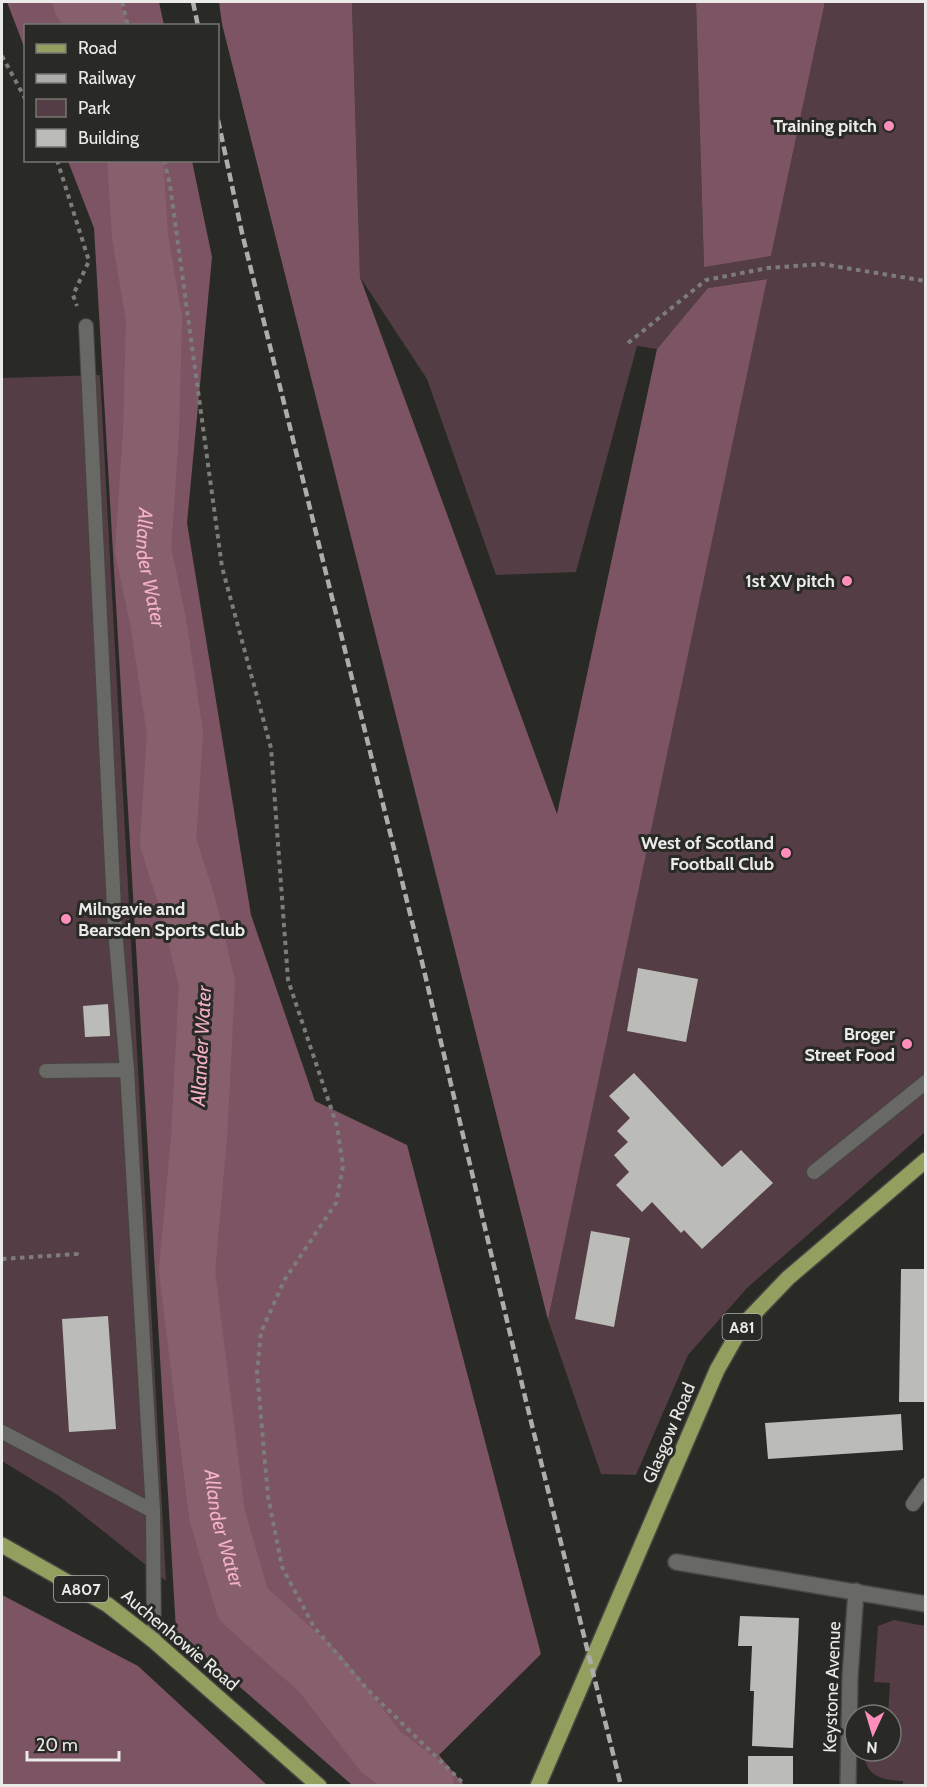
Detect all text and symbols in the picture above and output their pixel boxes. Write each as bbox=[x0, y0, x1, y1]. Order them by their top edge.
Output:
legend bbox=[24, 24, 219, 162]
text: Road bbox=[78, 37, 117, 59]
text: Railway bbox=[78, 67, 136, 89]
text: Park bbox=[78, 97, 111, 119]
place label: Training pitch bbox=[773, 115, 877, 137]
marker: Training pitch bbox=[882, 119, 896, 133]
text: Building bbox=[78, 127, 140, 149]
water label: Allander Water bbox=[131, 506, 171, 630]
place label: 1st XV pitch bbox=[745, 570, 835, 592]
marker: 1st XV pitch bbox=[840, 574, 854, 588]
place label: West of Scotland Football Club bbox=[641, 832, 774, 875]
marker: West of Scotland Football Club bbox=[779, 846, 793, 860]
place label: Milngavie and Bearsden Sports Club bbox=[78, 898, 245, 941]
marker: Milngavie and Bearsden Sports Club bbox=[59, 912, 73, 926]
water label: Allander Water bbox=[186, 984, 216, 1108]
place label: Broger Street Food bbox=[804, 1023, 895, 1066]
marker: Broger Street Food bbox=[900, 1037, 914, 1051]
road number: A81 bbox=[722, 1314, 762, 1340]
street label: Glasgow Road bbox=[638, 1379, 700, 1487]
water label: Allander Water bbox=[199, 1467, 250, 1591]
road number: A807 bbox=[54, 1576, 108, 1602]
street label: Auchenhowie Road bbox=[117, 1585, 243, 1695]
street label: Keystone Avenue bbox=[819, 1621, 845, 1753]
north arrow bbox=[843, 1703, 903, 1763]
scale bar bbox=[27, 1724, 118, 1762]
text: 20 m bbox=[36, 1734, 78, 1756]
text: N bbox=[866, 1738, 878, 1757]

